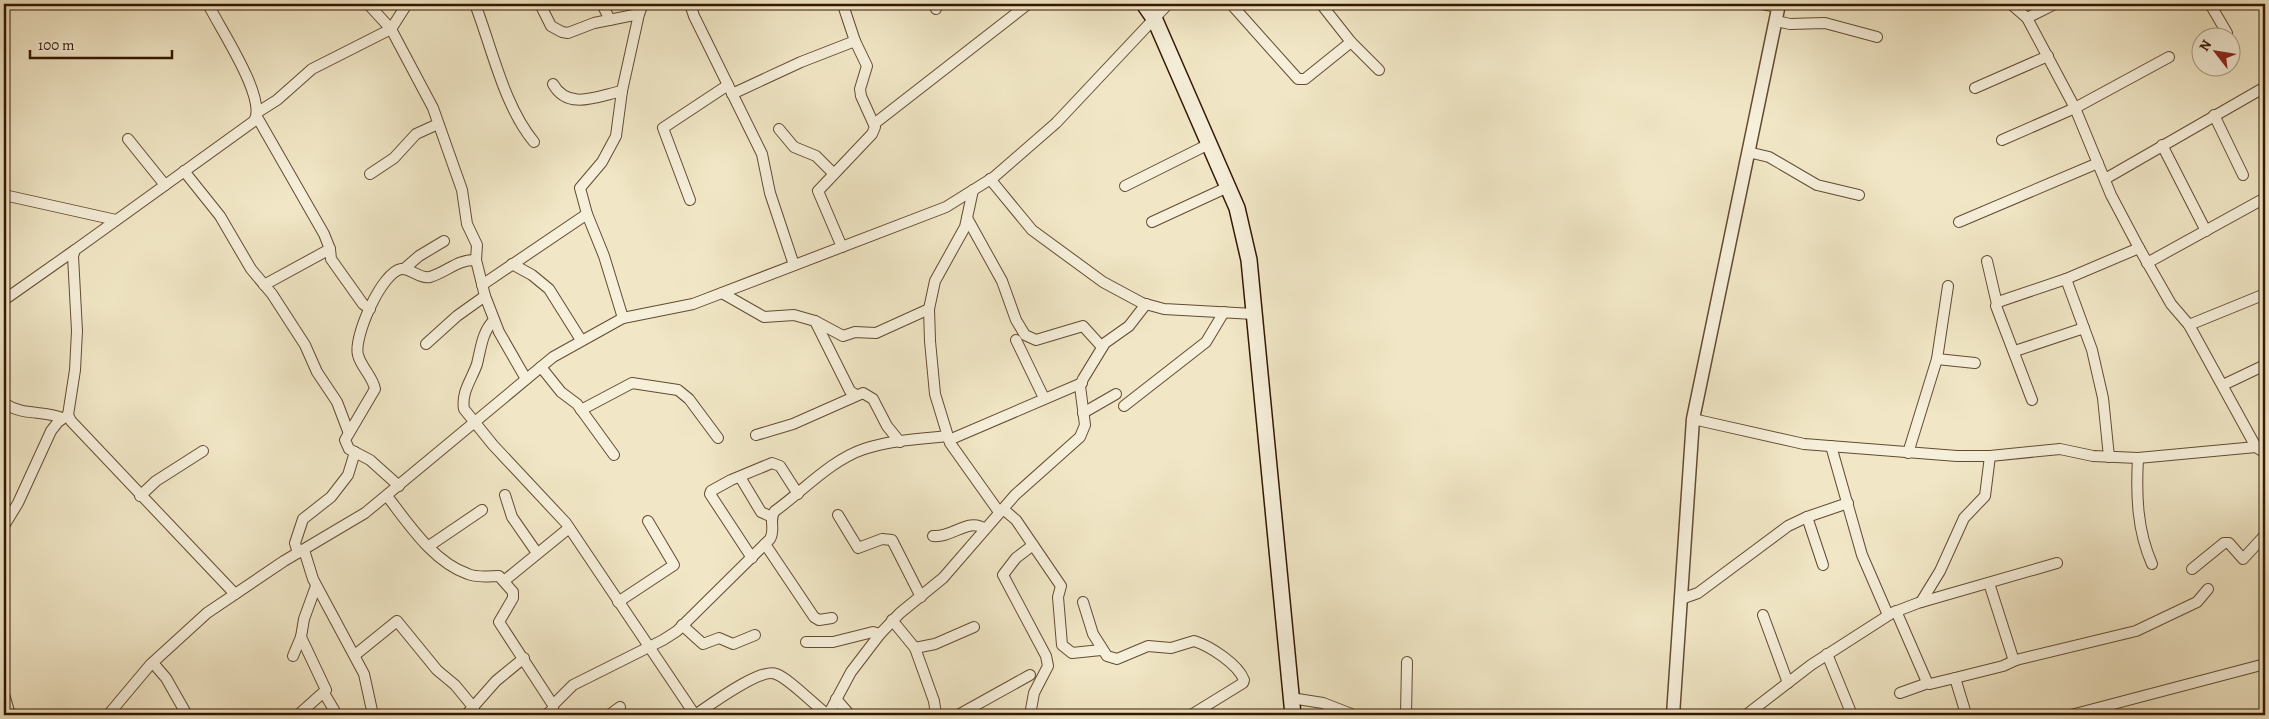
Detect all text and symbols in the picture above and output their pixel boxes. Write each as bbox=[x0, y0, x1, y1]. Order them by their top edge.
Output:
scale bar bbox=[30, 28, 172, 60]
north arrow bbox=[2192, 28, 2242, 78]
text: 100 m bbox=[38, 35, 75, 55]
text: N bbox=[2195, 36, 2216, 55]

